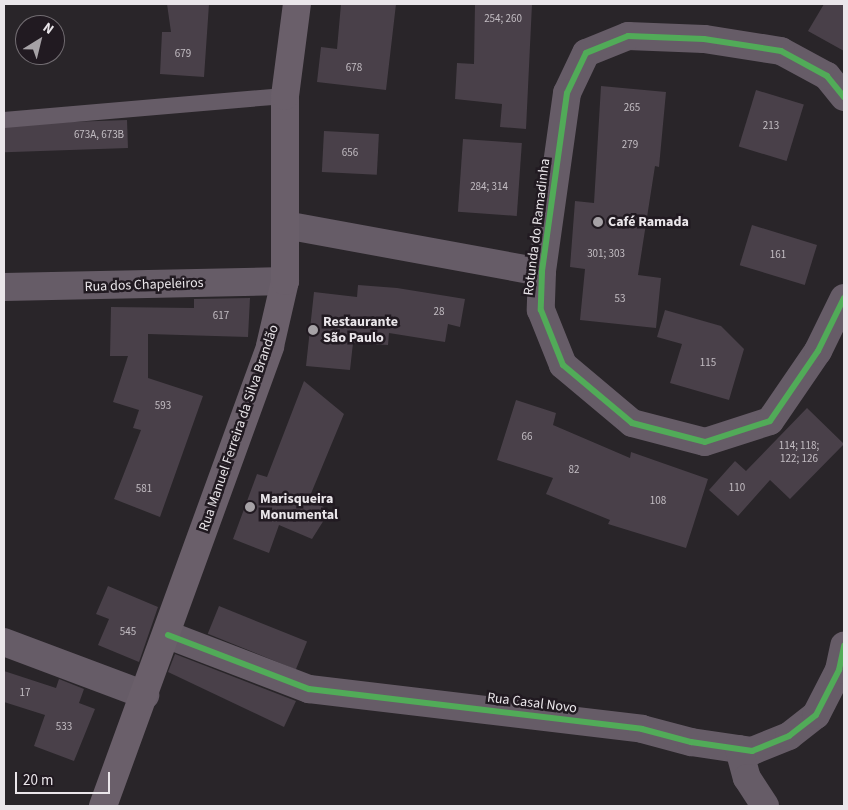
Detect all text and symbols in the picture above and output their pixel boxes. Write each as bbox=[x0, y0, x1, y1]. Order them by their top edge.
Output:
house number: 254; 260 bbox=[484, 12, 522, 26]
north arrow bbox=[15, 15, 65, 65]
text: N bbox=[39, 18, 58, 40]
house number: 679 bbox=[175, 47, 191, 61]
house number: 678 bbox=[346, 61, 362, 75]
house number: 265 bbox=[624, 101, 640, 115]
house number: 213 bbox=[763, 119, 779, 133]
house number: 673A, 673B bbox=[74, 128, 124, 142]
house number: 279 bbox=[622, 138, 638, 152]
house number: 656 bbox=[342, 146, 358, 160]
street label: Rotunda do Ramadinha bbox=[520, 157, 554, 297]
house number: 284; 314 bbox=[470, 180, 508, 194]
place label: Café Ramada bbox=[608, 214, 689, 230]
marker: Café Ramada bbox=[592, 216, 604, 228]
house number: 301; 303 bbox=[587, 247, 625, 261]
house number: 161 bbox=[770, 248, 786, 262]
street label: Rua dos Chapeleiros bbox=[84, 275, 204, 295]
house number: 53 bbox=[615, 292, 625, 306]
house number: 28 bbox=[434, 305, 444, 319]
house number: 617 bbox=[213, 309, 229, 323]
place label: Restaurante São Paulo bbox=[323, 314, 398, 347]
street label: Rua Manuel Ferreira da Silva Brandão bbox=[196, 322, 282, 534]
marker: Restaurante São Paulo bbox=[307, 324, 319, 336]
house number: 115 bbox=[700, 356, 716, 370]
house number: 593 bbox=[155, 399, 171, 413]
house number: 66 bbox=[522, 430, 532, 444]
house number: 114; 118; 122; 126 bbox=[779, 440, 819, 466]
house number: 82 bbox=[569, 463, 579, 477]
house number: 110 bbox=[729, 481, 745, 495]
house number: 581 bbox=[136, 482, 152, 496]
place label: Marisqueira Monumental bbox=[260, 491, 338, 524]
house number: 108 bbox=[650, 494, 666, 508]
marker: Marisqueira Monumental bbox=[244, 501, 256, 513]
house number: 545 bbox=[120, 625, 136, 639]
house number: 17 bbox=[20, 686, 30, 700]
street label: Rua Casal Novo bbox=[486, 689, 578, 717]
house number: 533 bbox=[56, 720, 72, 734]
scale bar bbox=[18, 762, 112, 794]
text: 20 m bbox=[23, 770, 53, 791]

